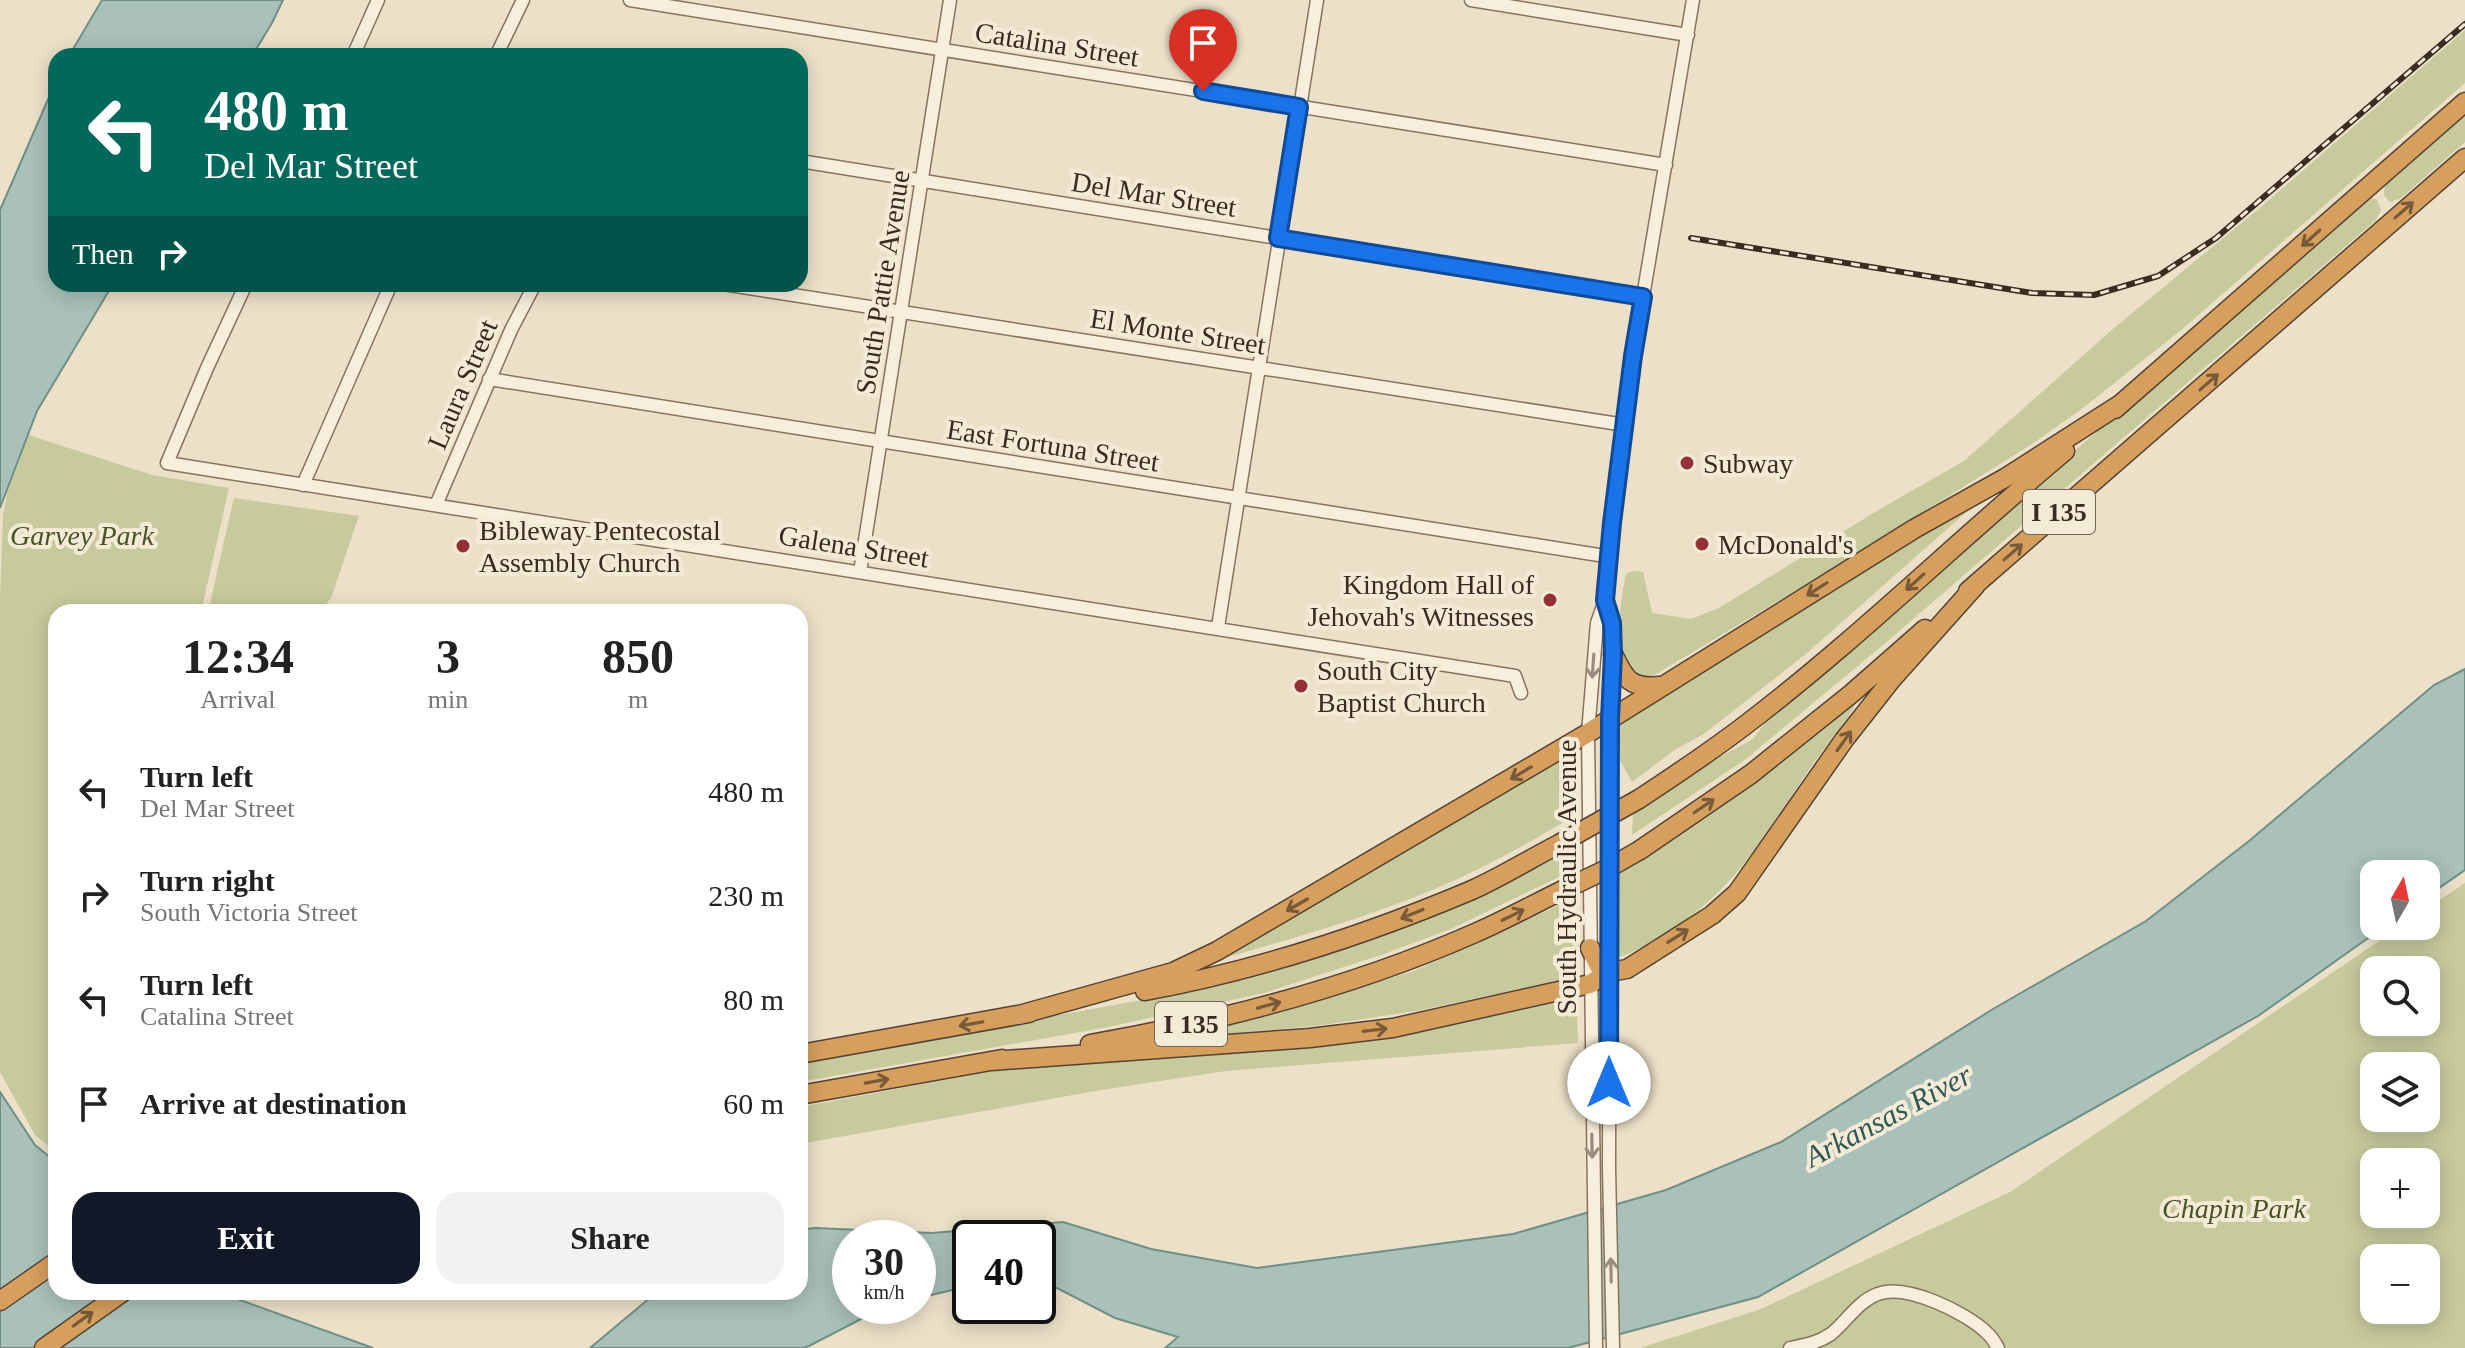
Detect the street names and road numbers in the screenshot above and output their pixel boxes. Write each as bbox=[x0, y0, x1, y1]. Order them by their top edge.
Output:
street label: Catalina Street bbox=[973, 16, 1141, 73]
street label: Del Mar Street bbox=[1069, 166, 1239, 223]
street label: South Pattie Avenue bbox=[849, 168, 916, 396]
street label: El Monte Street bbox=[1088, 302, 1268, 361]
street label: Laura Street bbox=[421, 315, 504, 454]
street label: East Fortuna Street bbox=[945, 413, 1162, 478]
road number: I 135 bbox=[2023, 490, 2095, 534]
street label: Galena Street bbox=[777, 519, 931, 574]
street label: South Hydraulic Avenue bbox=[1551, 740, 1582, 1014]
road number: I 135 bbox=[1155, 1002, 1227, 1046]

